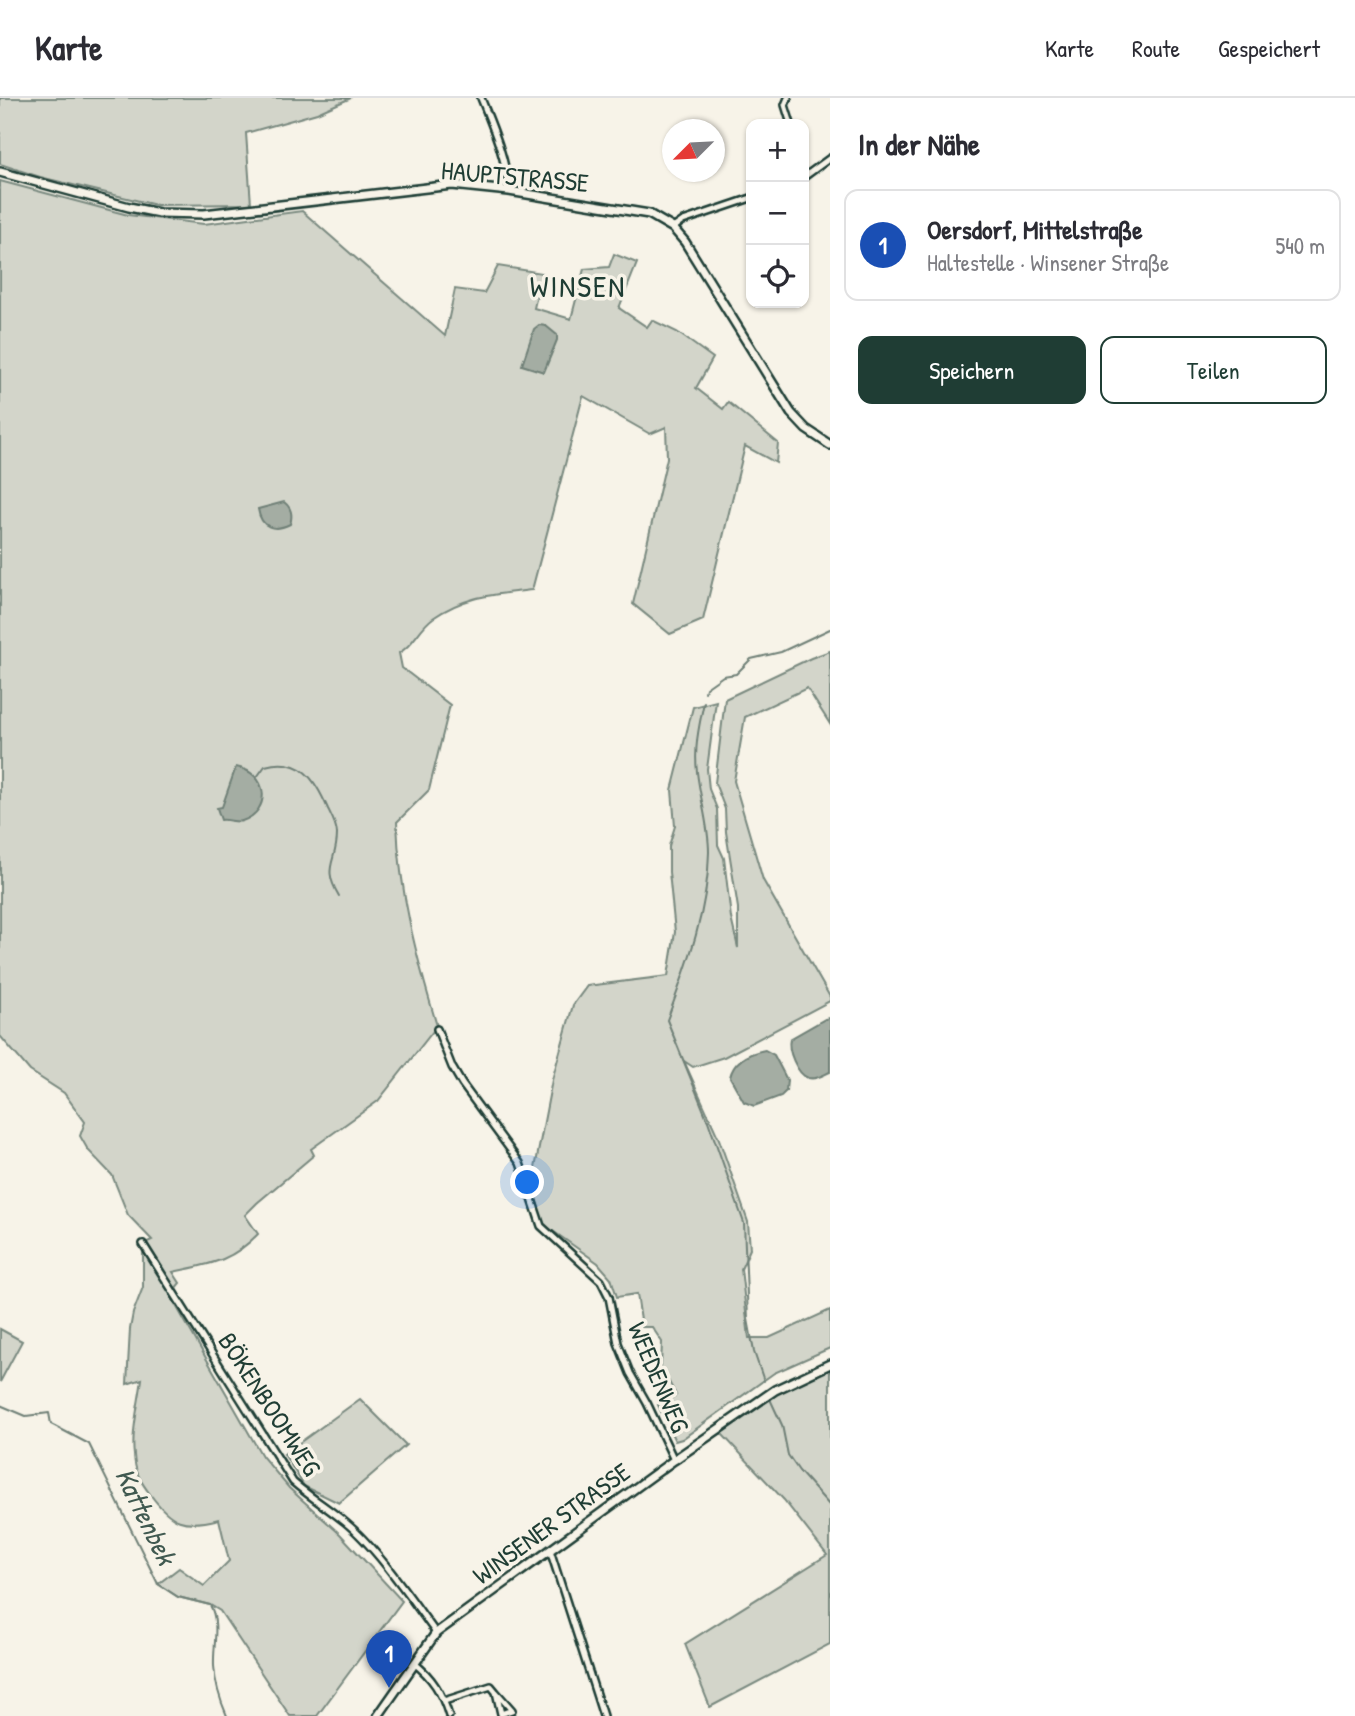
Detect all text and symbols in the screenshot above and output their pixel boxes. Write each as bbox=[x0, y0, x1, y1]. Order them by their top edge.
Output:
text: Karte bbox=[35, 26, 102, 70]
text: Karte bbox=[1045, 32, 1094, 64]
text: Route bbox=[1132, 32, 1180, 64]
text: Gespeichert bbox=[1218, 32, 1320, 64]
north arrow bbox=[662, 119, 725, 182]
map controls bbox=[746, 119, 809, 308]
button: + bbox=[746, 119, 809, 182]
text: In der Nähe bbox=[858, 124, 980, 164]
street label: HAUPTSTRASSE bbox=[440, 152, 591, 200]
button: − bbox=[746, 182, 809, 245]
text: Oersdorf, Mittelstraße bbox=[927, 212, 1143, 247]
text: 1 bbox=[879, 230, 887, 261]
text: 540 m bbox=[1275, 230, 1325, 261]
button: locate bbox=[746, 245, 809, 308]
text: Haltestelle · Winsener Straße bbox=[927, 247, 1169, 278]
district label: WINSEN bbox=[530, 266, 626, 306]
button: Speichern bbox=[858, 336, 1086, 404]
button: Teilen bbox=[1100, 336, 1327, 404]
your location bbox=[510, 1165, 544, 1199]
street label: WEEDENWEG bbox=[620, 1316, 698, 1438]
street label: BÖKENBOOMWEG bbox=[211, 1326, 330, 1483]
street label: WINSENER STRASSE bbox=[465, 1454, 637, 1592]
water label: Kattenbek bbox=[106, 1461, 187, 1573]
pin: 1 bbox=[366, 1630, 412, 1688]

